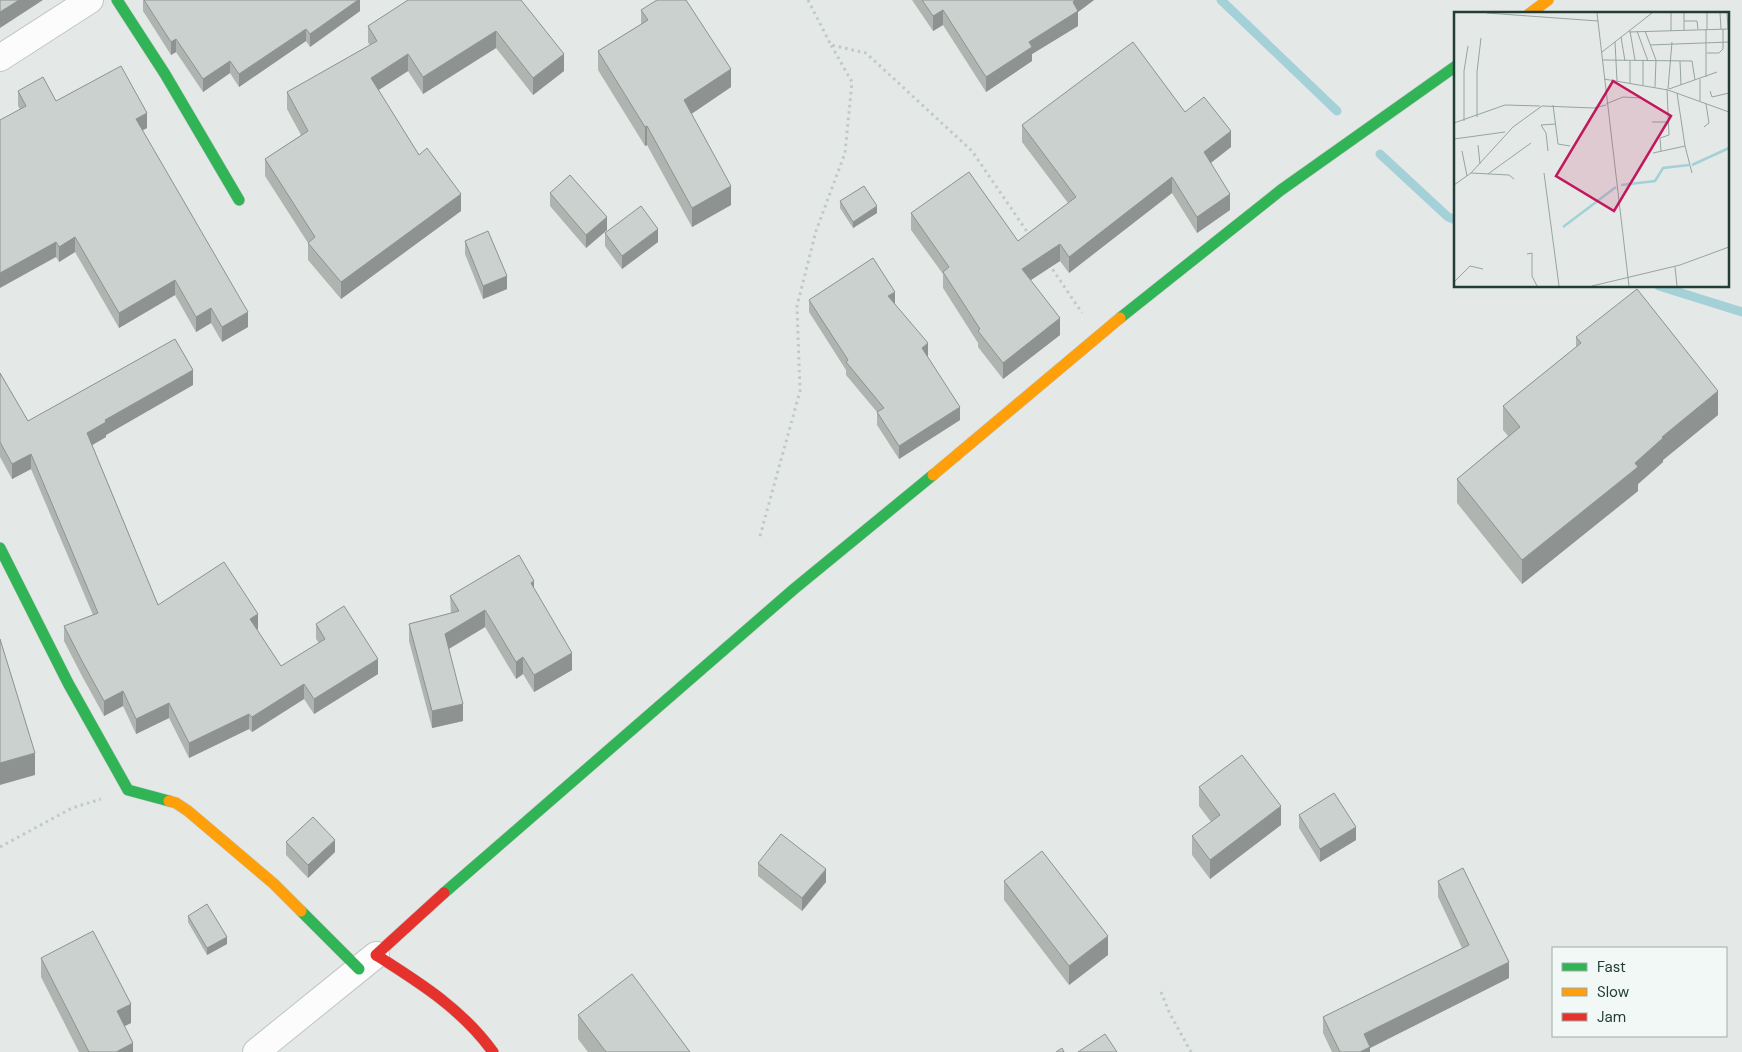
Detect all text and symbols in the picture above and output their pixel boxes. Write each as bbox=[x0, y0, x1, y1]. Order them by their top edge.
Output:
inset map bbox=[1454, 12, 1730, 288]
legend bbox=[1552, 947, 1727, 1037]
text: Fast bbox=[1597, 957, 1626, 977]
text: Slow bbox=[1597, 982, 1630, 1002]
text: Jam bbox=[1597, 1007, 1626, 1027]

